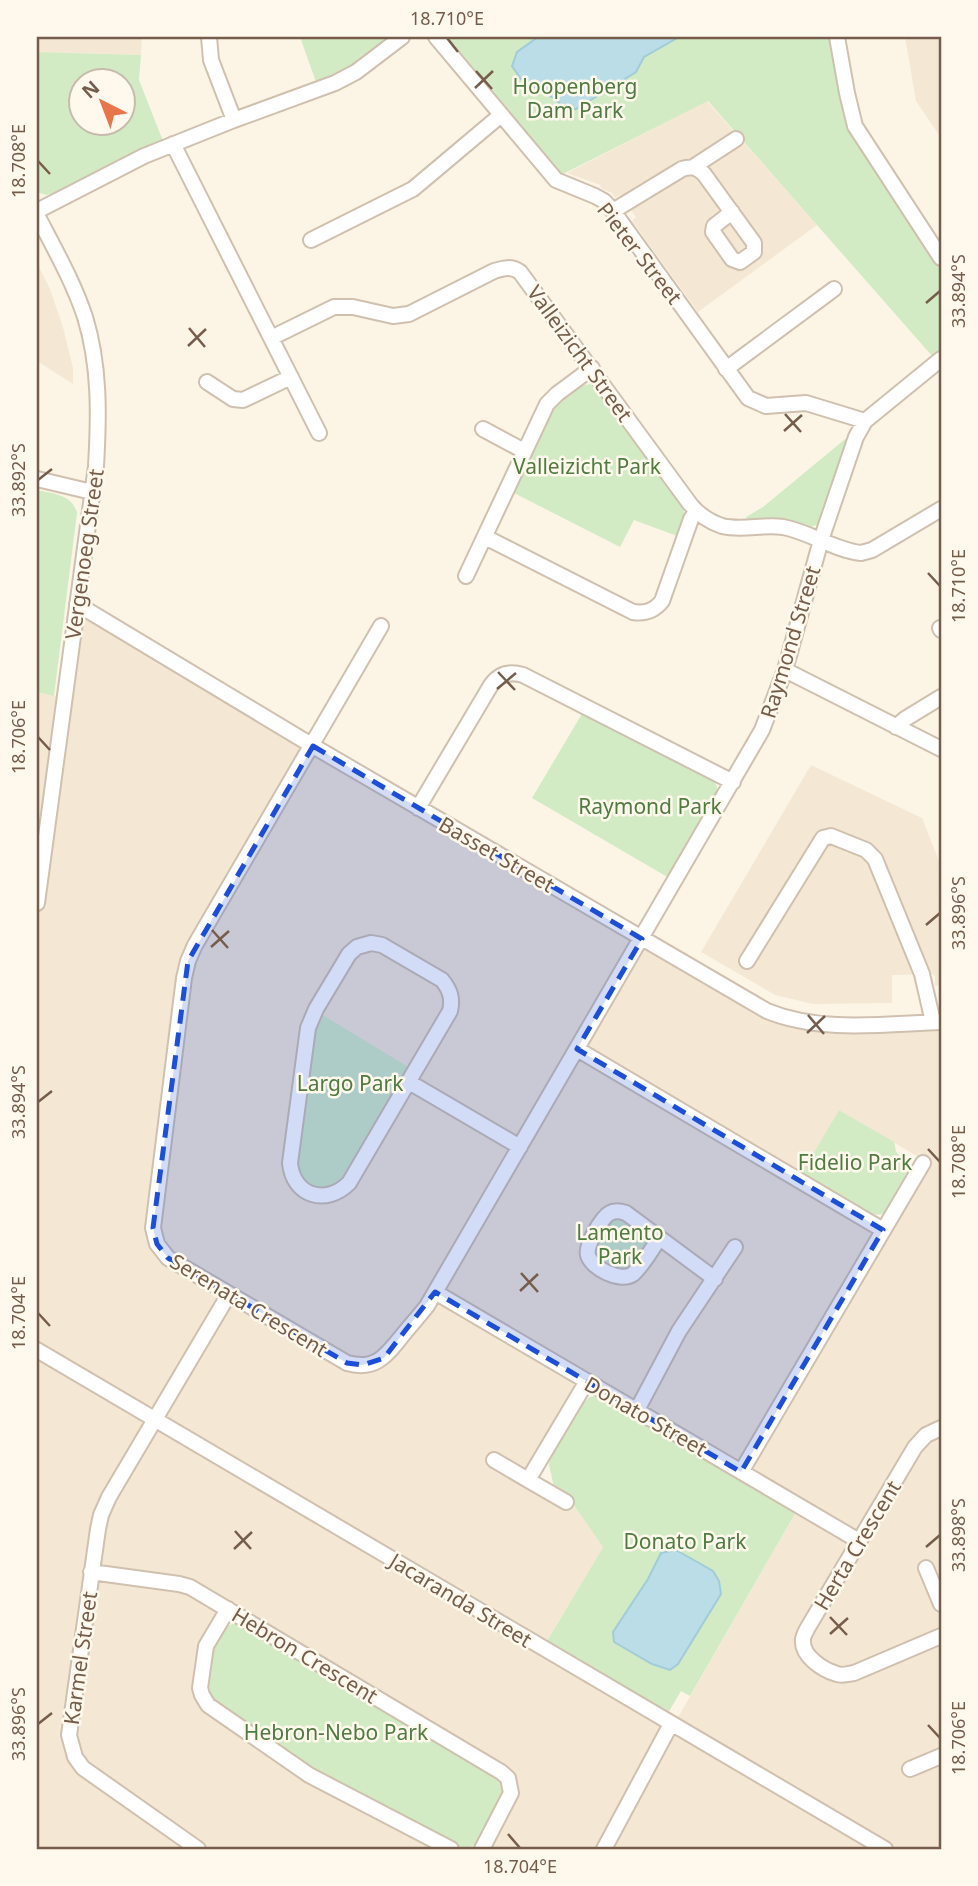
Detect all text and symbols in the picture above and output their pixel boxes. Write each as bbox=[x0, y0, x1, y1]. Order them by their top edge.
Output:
text: 18.710°E bbox=[410, 6, 484, 30]
north arrow bbox=[66, 66, 136, 136]
park label: Hoopenberg Dam Park bbox=[513, 72, 637, 124]
text: N bbox=[76, 75, 105, 104]
text: 18.708°E bbox=[6, 124, 30, 198]
street label: Pieter Street bbox=[591, 196, 689, 310]
text: 33.894°S bbox=[946, 254, 970, 328]
street label: Valleizicht Street bbox=[521, 279, 639, 427]
text: 33.892°S bbox=[6, 443, 30, 517]
park label: Valleizicht Park bbox=[513, 452, 662, 480]
street label: Vergenoeg Street bbox=[58, 467, 110, 641]
text: 18.710°E bbox=[946, 549, 970, 623]
street label: Raymond Street bbox=[754, 562, 827, 722]
text: 18.706°E bbox=[6, 700, 30, 774]
park label: Raymond Park bbox=[578, 792, 723, 820]
street label: Basset Street bbox=[434, 810, 560, 899]
text: 33.896°S bbox=[946, 876, 970, 950]
text: 33.894°S bbox=[6, 1065, 30, 1139]
park label: Largo Park bbox=[297, 1069, 404, 1097]
text: 18.708°E bbox=[946, 1125, 970, 1199]
park label: Fidelio Park bbox=[798, 1148, 913, 1176]
park label: Lamento Park bbox=[576, 1218, 664, 1270]
street label: Serenata Crescent bbox=[165, 1247, 333, 1363]
text: 18.704°E bbox=[6, 1276, 30, 1350]
street label: Donato Street bbox=[580, 1370, 713, 1463]
street label: Herta Crescent bbox=[807, 1475, 907, 1615]
text: 33.898°S bbox=[946, 1498, 970, 1572]
park label: Donato Park bbox=[624, 1527, 747, 1555]
street label: Jacaranda Street bbox=[383, 1545, 538, 1654]
street label: Karmel Street bbox=[57, 1589, 103, 1727]
street label: Hebron Crescent bbox=[227, 1600, 384, 1710]
text: 33.896°S bbox=[6, 1687, 30, 1761]
text: 18.706°E bbox=[946, 1701, 970, 1775]
park label: Hebron-Nebo Park bbox=[244, 1718, 429, 1746]
text: 18.704°E bbox=[483, 1854, 557, 1878]

